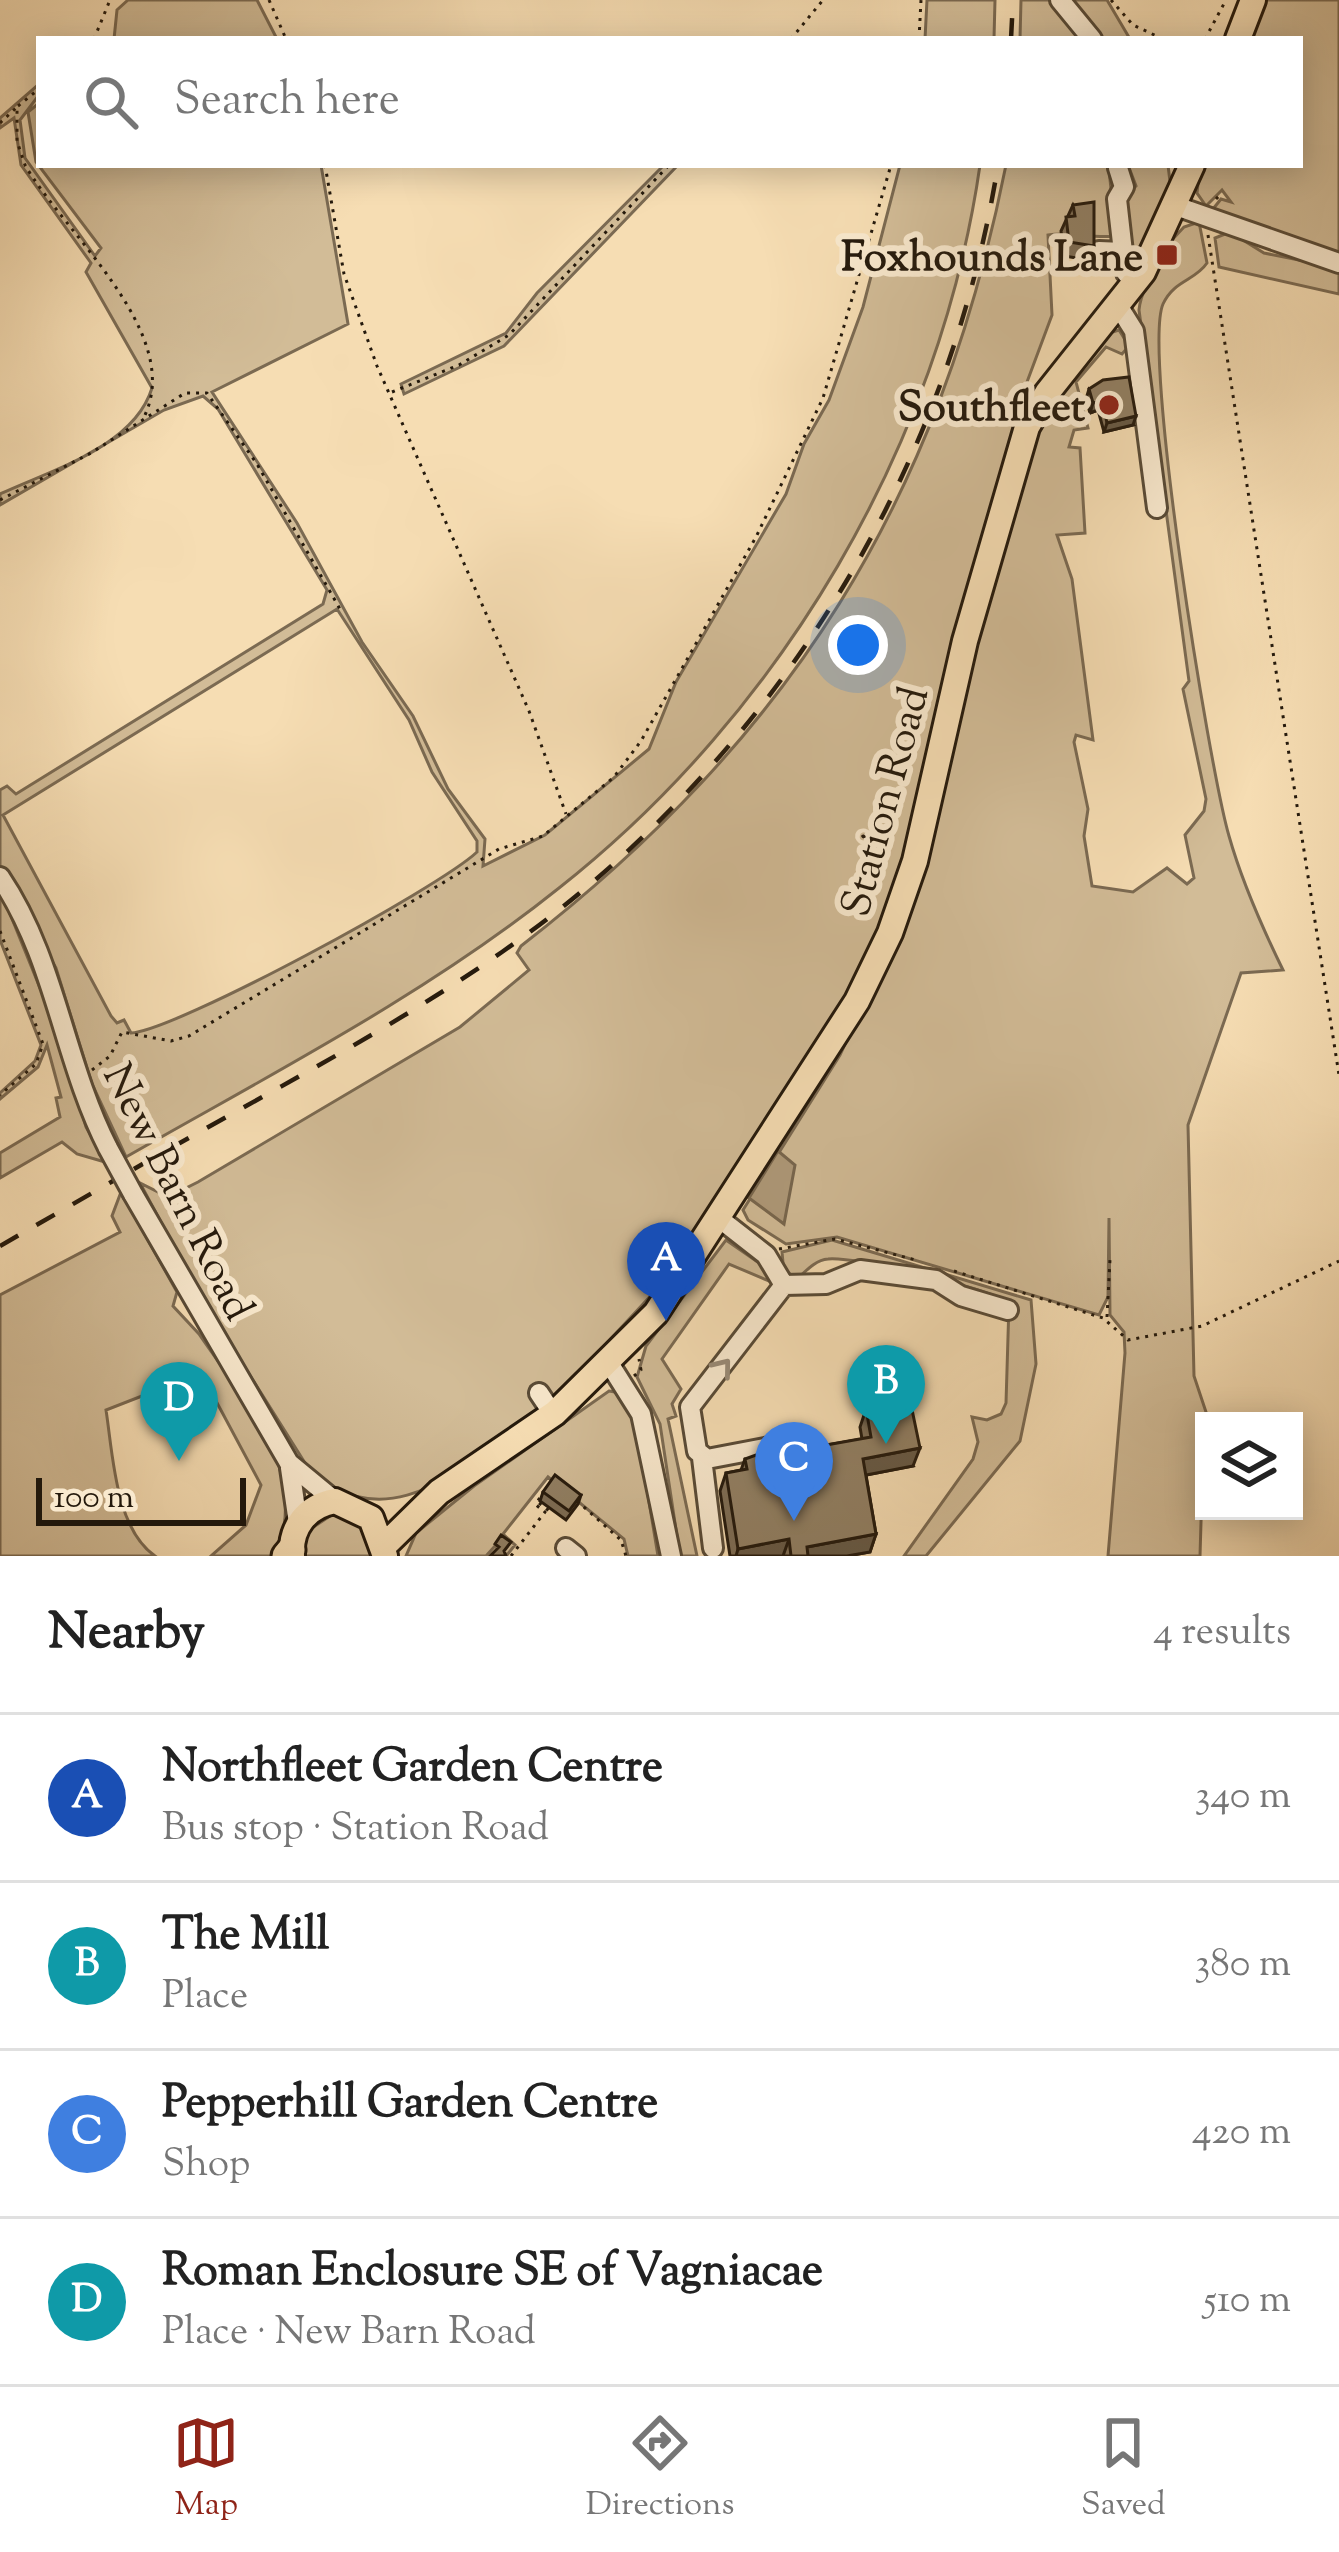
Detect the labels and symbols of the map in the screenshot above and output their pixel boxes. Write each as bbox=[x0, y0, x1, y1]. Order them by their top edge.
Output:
place label: Foxhounds Lane bbox=[841, 230, 1143, 290]
marker: Foxhounds Lane bbox=[1154, 242, 1180, 268]
place label: Southfleet bbox=[898, 380, 1086, 440]
marker: Southfleet bbox=[1096, 392, 1122, 418]
your location bbox=[828, 615, 888, 675]
street label: Station Road bbox=[828, 681, 947, 924]
street label: New Barn Road bbox=[85, 1054, 266, 1332]
pin: A bbox=[627, 1222, 705, 1321]
pin: B bbox=[847, 1345, 925, 1444]
one-way arrow bbox=[709, 1359, 730, 1381]
pin: D bbox=[140, 1362, 218, 1461]
pin: C bbox=[755, 1422, 833, 1521]
scale bar bbox=[36, 1472, 246, 1525]

